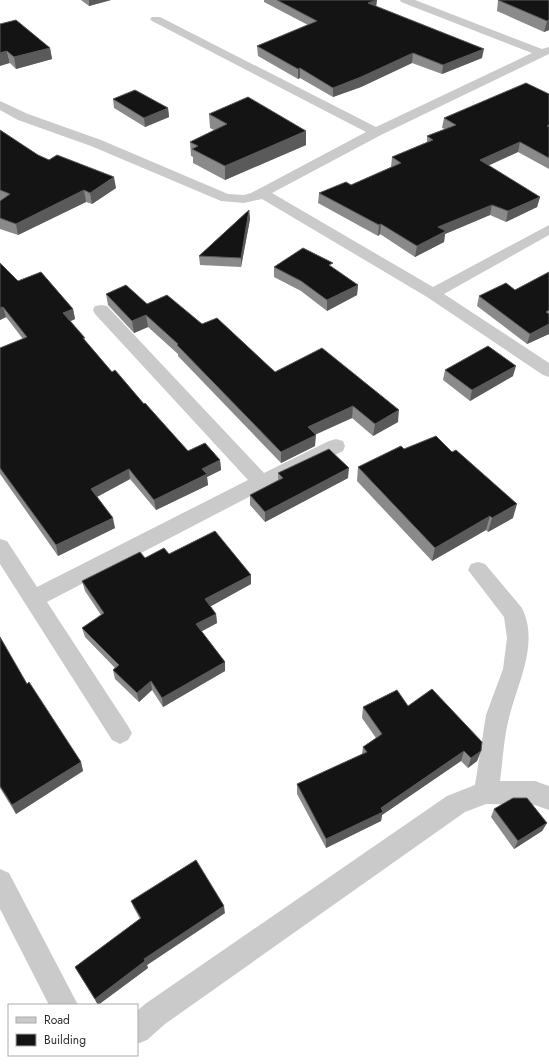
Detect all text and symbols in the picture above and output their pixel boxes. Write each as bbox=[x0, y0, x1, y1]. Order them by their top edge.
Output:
legend bbox=[8, 1004, 138, 1056]
text: Road bbox=[44, 1011, 70, 1029]
text: Building bbox=[44, 1031, 86, 1049]

